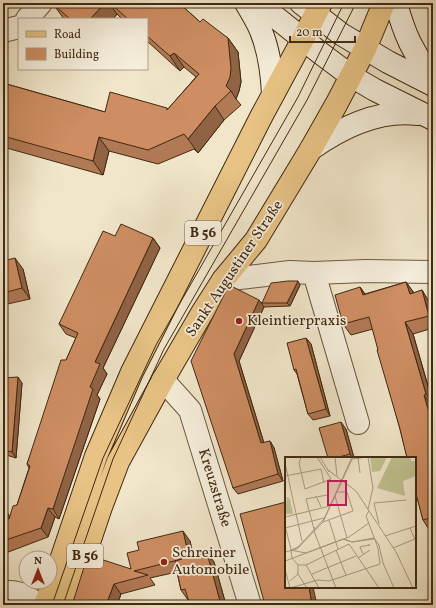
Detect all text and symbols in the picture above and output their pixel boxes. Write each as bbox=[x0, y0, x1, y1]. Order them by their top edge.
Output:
legend bbox=[18, 18, 148, 70]
scale bar bbox=[290, 18, 355, 44]
text: 20 m bbox=[296, 25, 323, 41]
text: Road bbox=[54, 27, 81, 43]
text: Building bbox=[54, 47, 99, 63]
street label: Sankt Augustiner Straße bbox=[181, 196, 289, 342]
road number: B 56 bbox=[185, 221, 221, 245]
place label: Kleintierpraxis bbox=[247, 311, 346, 332]
marker: Kleintierpraxis bbox=[234, 316, 244, 326]
street label: Kreuzstraße bbox=[192, 446, 236, 530]
inset map bbox=[285, 457, 416, 588]
place label: Schreiner Automobile bbox=[172, 543, 249, 581]
road number: B 56 bbox=[67, 544, 103, 568]
north arrow bbox=[18, 550, 58, 590]
text: N bbox=[34, 554, 42, 569]
marker: Schreiner Automobile bbox=[159, 557, 169, 567]

